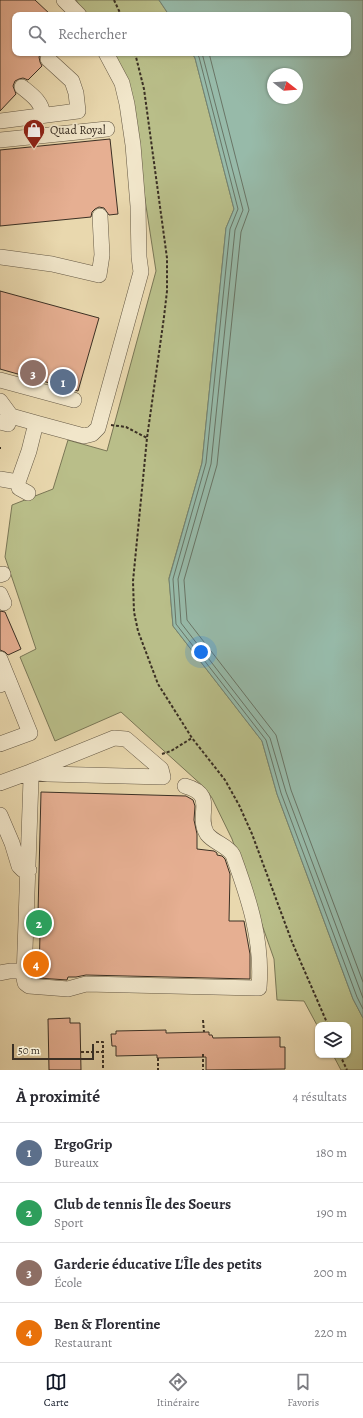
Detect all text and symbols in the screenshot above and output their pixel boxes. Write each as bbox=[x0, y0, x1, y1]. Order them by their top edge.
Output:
search box bbox=[12, 12, 351, 56]
icon: search bbox=[26, 23, 48, 45]
text: Rechercher bbox=[58, 24, 127, 44]
north arrow bbox=[267, 68, 303, 104]
shop icon: Quad Royal bbox=[21, 117, 47, 150]
place label: Quad Royal bbox=[50, 122, 106, 138]
pin: 3 bbox=[20, 358, 46, 388]
pin: 1 bbox=[50, 367, 76, 397]
your location bbox=[191, 642, 211, 662]
pin: 2 bbox=[26, 908, 52, 938]
pin: 4 bbox=[23, 949, 49, 979]
map controls bbox=[315, 1022, 351, 1058]
button: layers bbox=[315, 1022, 351, 1058]
scale bar bbox=[12, 1042, 94, 1061]
text: 50 m bbox=[18, 1043, 40, 1058]
text: À proximité bbox=[16, 1085, 100, 1108]
text: 4 résultats bbox=[293, 1088, 347, 1105]
text: ErgoGrip bbox=[54, 1134, 112, 1154]
text: 1 bbox=[27, 1144, 31, 1161]
text: 180 m bbox=[316, 1144, 347, 1161]
text: Bureaux bbox=[54, 1154, 99, 1171]
text: Club de tennis Île des Soeurs bbox=[54, 1194, 231, 1214]
text: 2 bbox=[26, 1204, 32, 1221]
text: 190 m bbox=[316, 1204, 347, 1221]
text: Sport bbox=[54, 1214, 84, 1231]
text: Garderie éducative L'Île des petits bbox=[54, 1254, 262, 1274]
text: 3 bbox=[26, 1264, 32, 1281]
text: 200 m bbox=[314, 1264, 347, 1281]
text: École bbox=[54, 1274, 82, 1291]
text: Ben & Florentine bbox=[54, 1314, 161, 1334]
text: 4 bbox=[26, 1324, 32, 1341]
text: 220 m bbox=[314, 1324, 347, 1341]
text: Restaurant bbox=[54, 1334, 112, 1351]
tab: Carte bbox=[44, 1371, 69, 1410]
tab: Itinéraire bbox=[156, 1371, 199, 1410]
tab: Favoris bbox=[287, 1371, 319, 1410]

